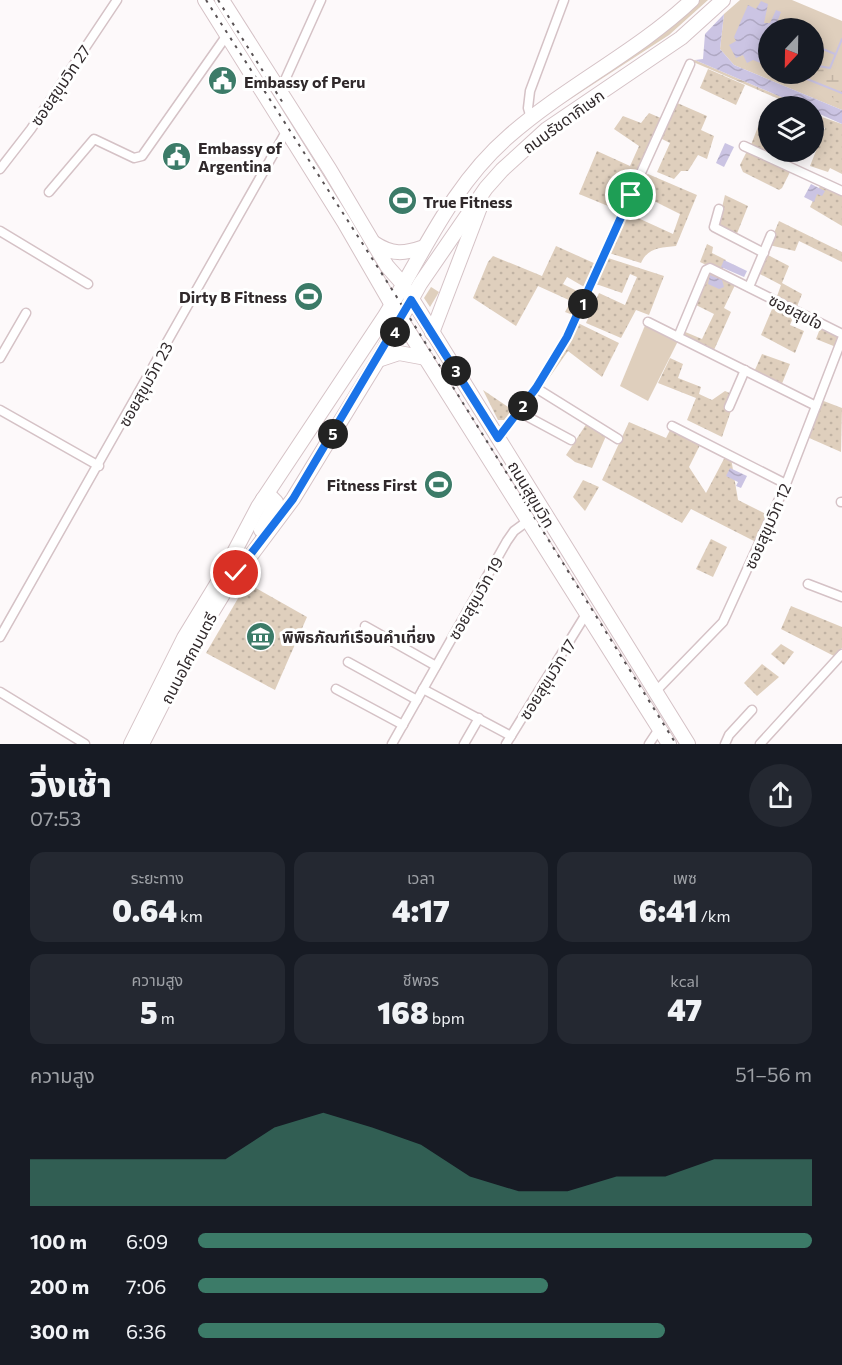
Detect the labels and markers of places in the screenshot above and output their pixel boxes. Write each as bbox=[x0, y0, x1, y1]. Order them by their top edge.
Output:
public building icon: Embassy of Peru bbox=[207, 65, 239, 97]
place label: Embassy of Peru bbox=[244, 72, 365, 91]
place label: Embassy of Argentina bbox=[198, 138, 282, 175]
public building icon: Embassy of Argentina bbox=[161, 140, 193, 172]
pin bbox=[605, 169, 656, 220]
sports icon: True Fitness bbox=[386, 185, 418, 217]
place label: True Fitness bbox=[423, 192, 513, 211]
sports icon: Dirty B Fitness bbox=[292, 280, 324, 312]
place label: Dirty B Fitness bbox=[179, 287, 287, 306]
pin: 1 bbox=[568, 289, 598, 319]
pin: 4 bbox=[380, 317, 410, 347]
pin: 3 bbox=[441, 356, 471, 386]
pin: 2 bbox=[508, 391, 538, 421]
pin: 5 bbox=[318, 419, 348, 449]
sports icon: Fitness First bbox=[422, 468, 454, 500]
place label: Fitness First bbox=[327, 475, 417, 494]
pin bbox=[210, 547, 261, 598]
museum icon: พิพิธภัณฑ์เรือนคำเที่ยง bbox=[245, 620, 277, 652]
place label: พิพิธภัณฑ์เรือนคำเที่ยง bbox=[282, 625, 435, 646]

